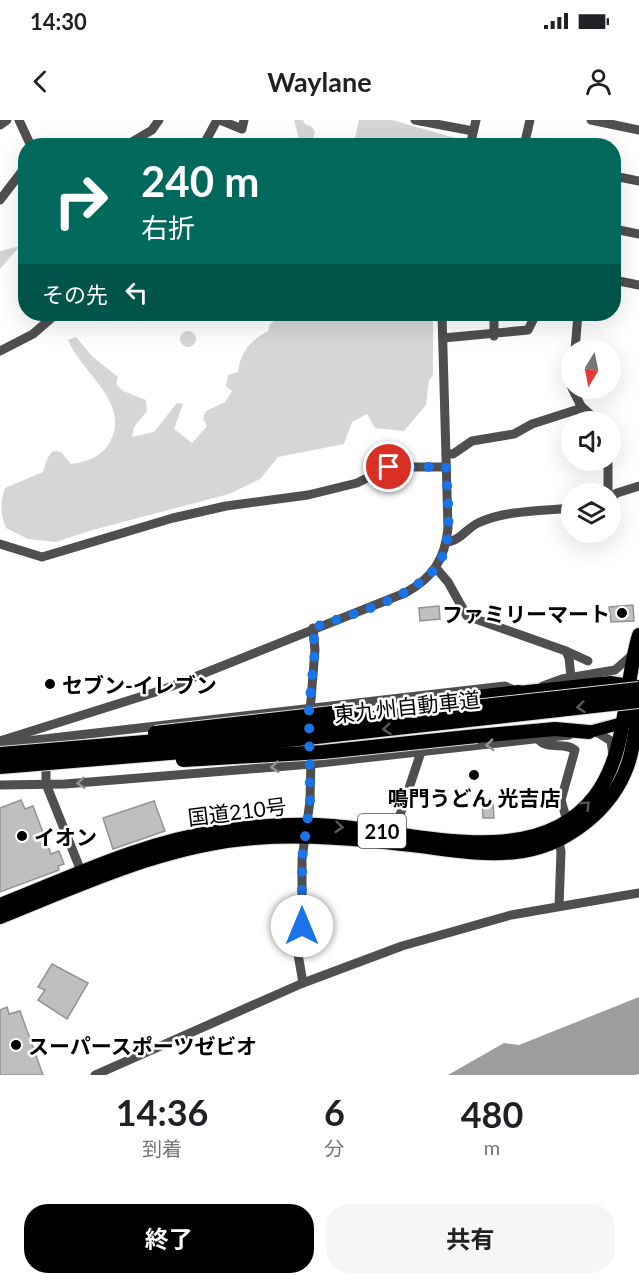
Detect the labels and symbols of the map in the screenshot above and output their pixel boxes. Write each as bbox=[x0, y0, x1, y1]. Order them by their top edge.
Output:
north arrow bbox=[561, 339, 621, 399]
pin bbox=[363, 441, 414, 492]
place label: ファミリーマート bbox=[442, 601, 610, 626]
marker: ファミリーマート bbox=[615, 606, 629, 620]
place label: セブン-イレブン bbox=[62, 672, 217, 697]
marker: セブン-イレブン bbox=[43, 677, 57, 691]
street label: 東九州自動車道 bbox=[333, 686, 481, 726]
one-way arrow bbox=[576, 701, 585, 713]
one-way arrow bbox=[382, 722, 392, 735]
one-way arrow bbox=[485, 738, 494, 750]
one-way arrow bbox=[270, 761, 279, 774]
marker: 鳴門うどん 光吉店 bbox=[467, 768, 481, 782]
one-way arrow bbox=[76, 776, 85, 789]
place label: 鳴門うどん 光吉店 bbox=[387, 785, 561, 810]
street label: 国道210号 bbox=[186, 793, 288, 829]
one-way arrow bbox=[579, 801, 590, 812]
road number: 210 bbox=[358, 814, 406, 848]
one-way arrow bbox=[335, 820, 344, 833]
place label: イオン bbox=[34, 824, 97, 849]
marker: イオン bbox=[15, 829, 29, 843]
position arrow bbox=[270, 894, 334, 958]
place label: スーパースポーツゼビオ bbox=[28, 1033, 257, 1058]
marker: スーパースポーツゼビオ bbox=[9, 1038, 23, 1052]

